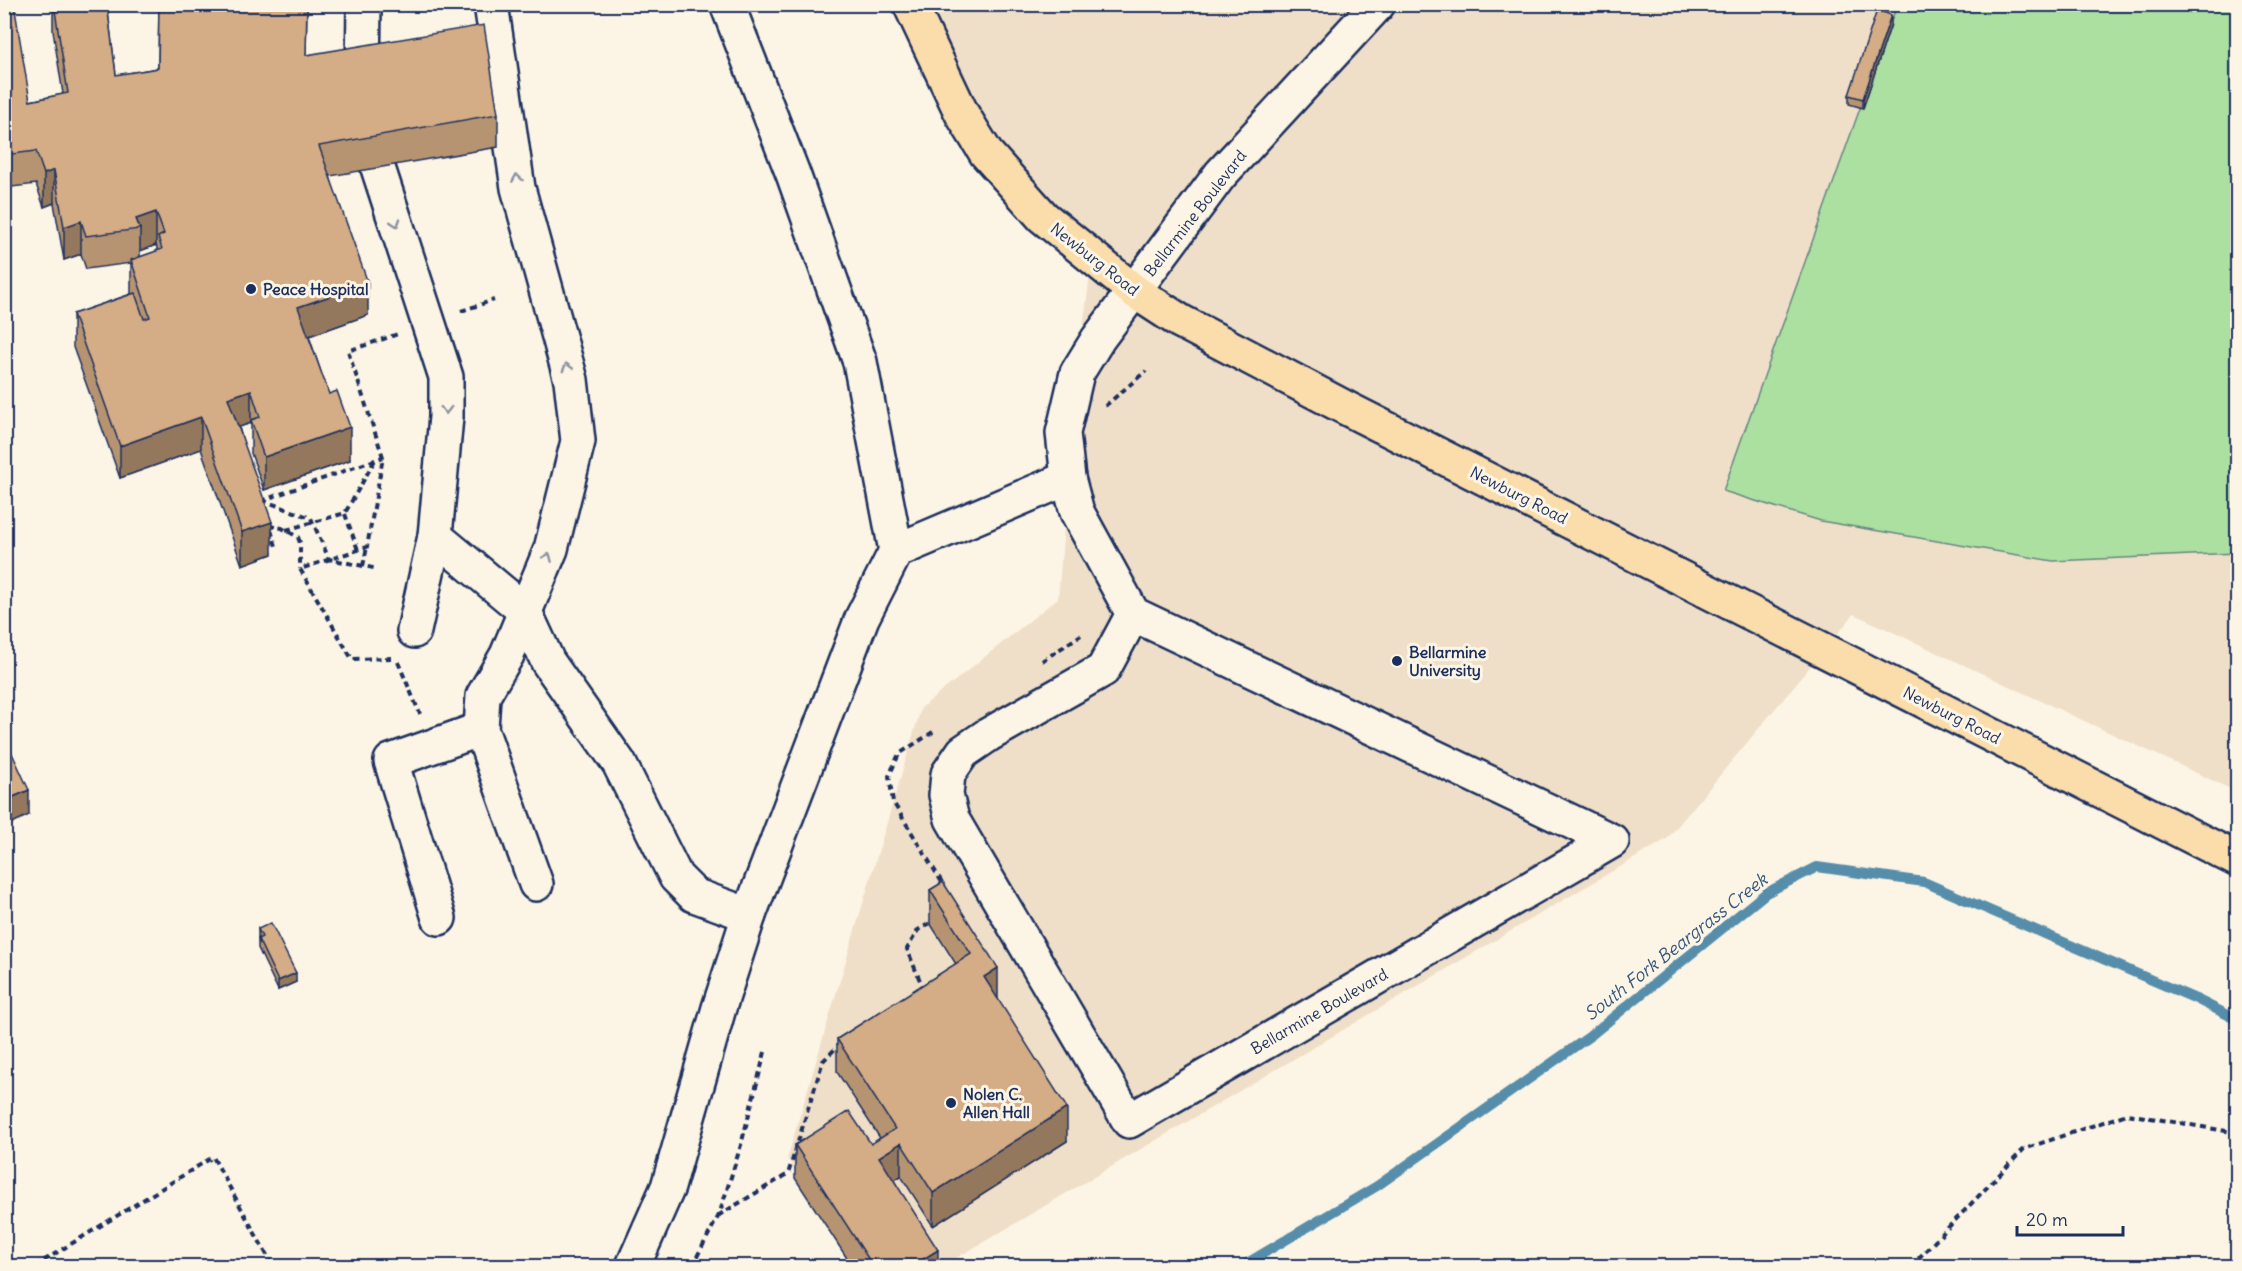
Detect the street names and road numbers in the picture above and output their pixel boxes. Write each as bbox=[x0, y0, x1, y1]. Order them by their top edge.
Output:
street label: Bellarmine Boulevard bbox=[1139, 146, 1251, 280]
street label: Newburg Road bbox=[1047, 218, 1143, 300]
street label: Newburg Road bbox=[1467, 462, 1571, 528]
street label: Newburg Road bbox=[1900, 682, 2004, 748]
street label: Bellarmine Boulevard bbox=[1247, 964, 1391, 1058]

